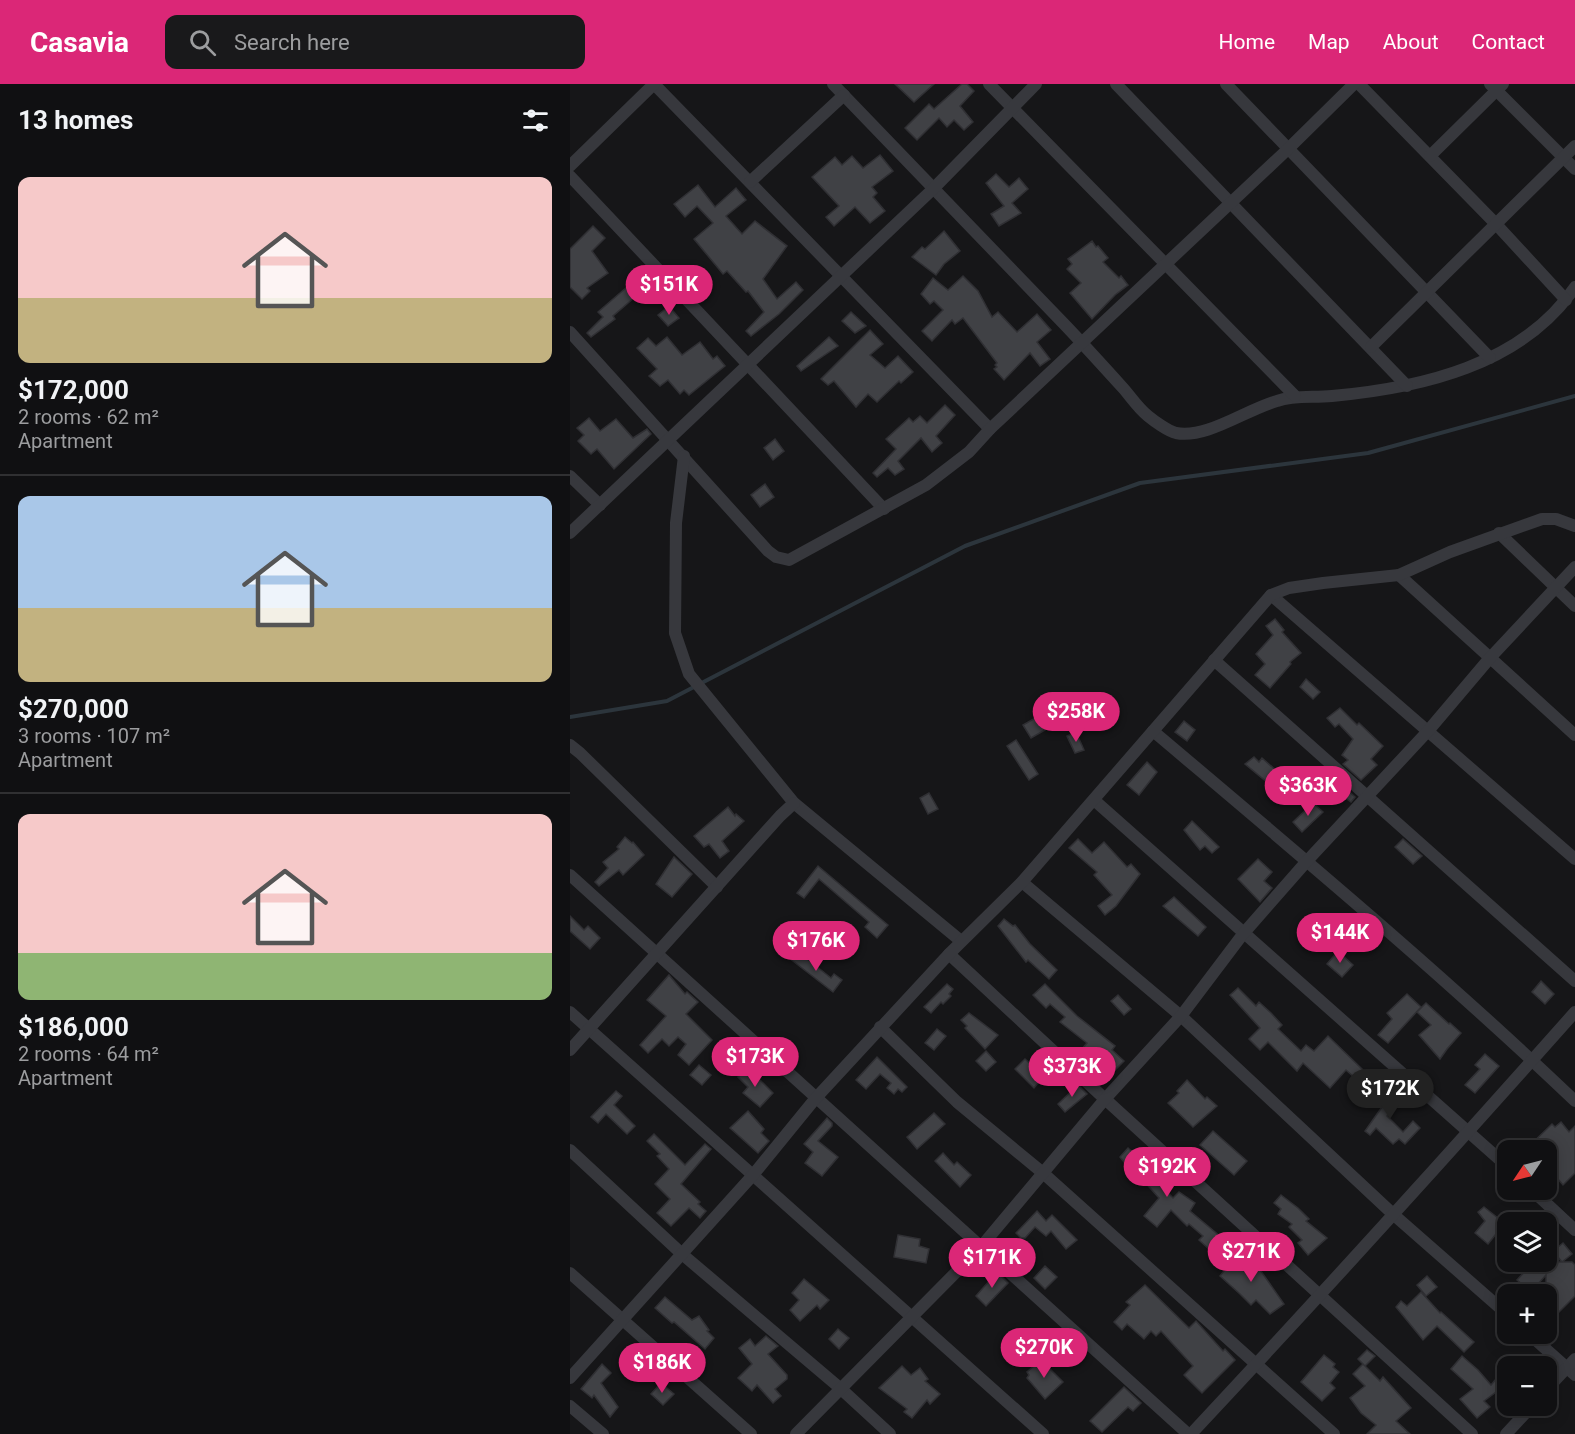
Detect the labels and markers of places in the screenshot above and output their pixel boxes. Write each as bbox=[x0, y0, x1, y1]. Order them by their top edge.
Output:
pin: $151K bbox=[627, 265, 711, 316]
pin: $258K bbox=[1034, 692, 1118, 743]
pin: $363K bbox=[1266, 766, 1350, 817]
pin: $144K bbox=[1298, 913, 1382, 964]
pin: $176K bbox=[774, 921, 858, 972]
pin: $173K bbox=[713, 1037, 797, 1088]
pin: $373K bbox=[1030, 1047, 1114, 1098]
pin: $172K bbox=[1348, 1069, 1432, 1120]
pin: $192K bbox=[1125, 1147, 1209, 1198]
pin: $271K bbox=[1209, 1232, 1293, 1283]
pin: $171K bbox=[950, 1238, 1034, 1289]
pin: $270K bbox=[1002, 1328, 1086, 1379]
pin: $186K bbox=[620, 1343, 704, 1394]

